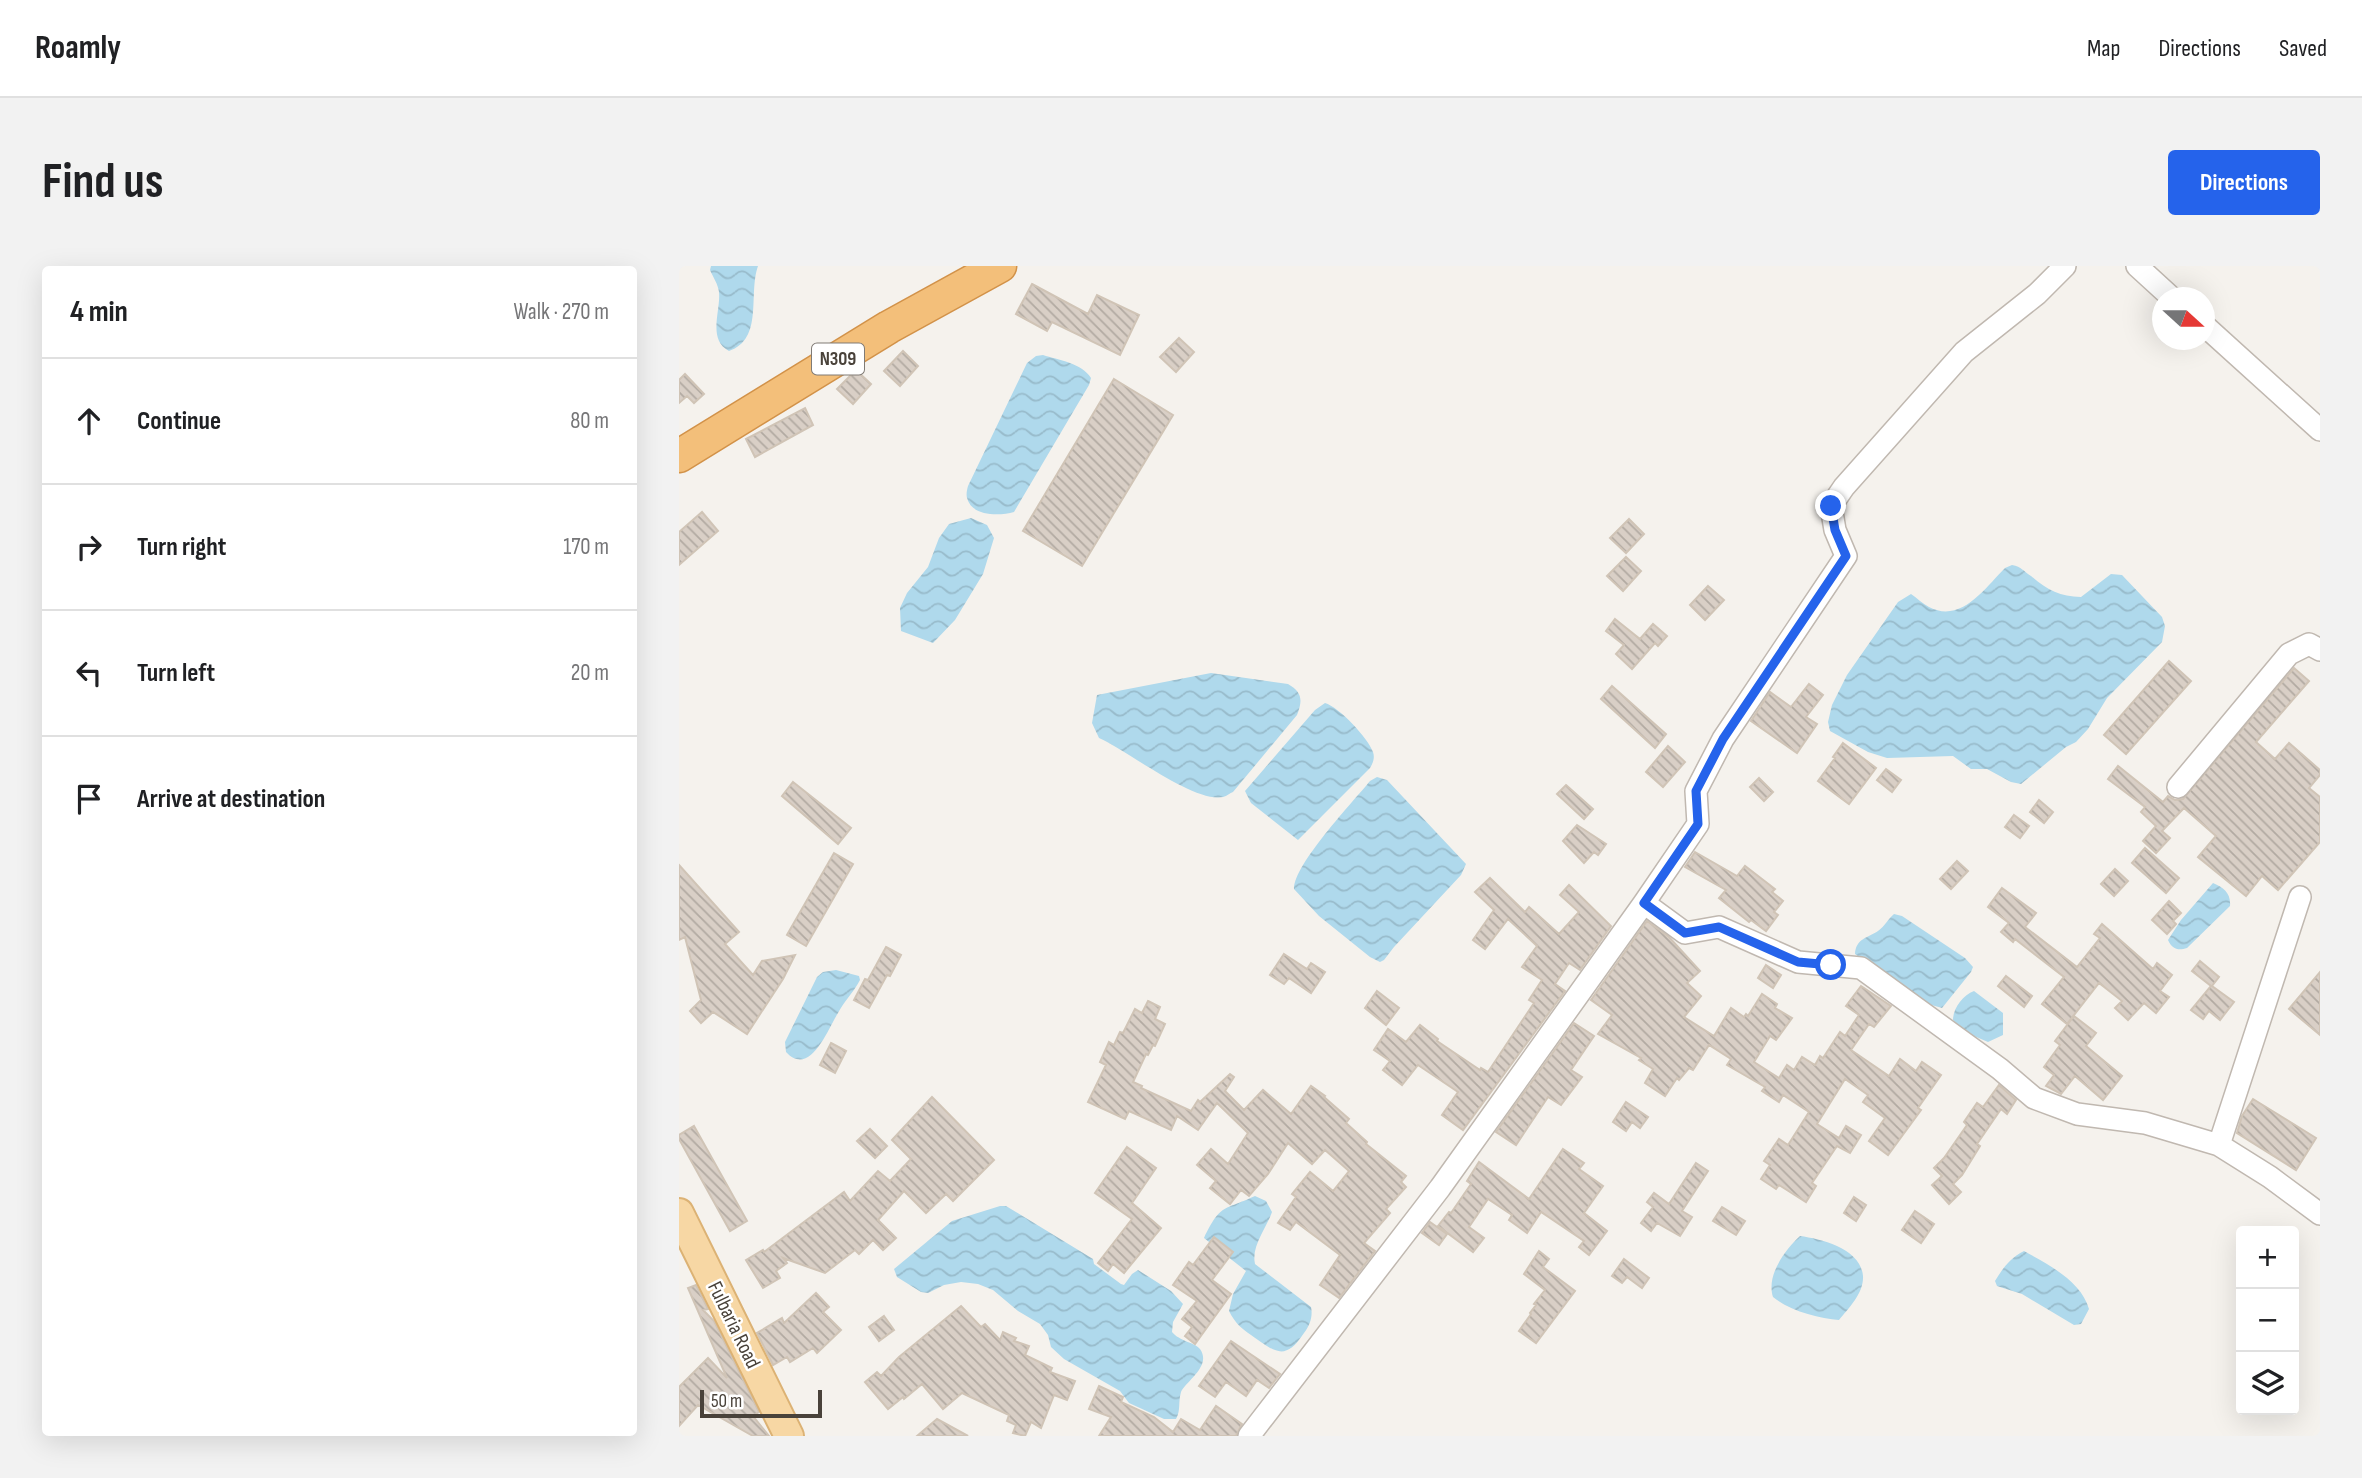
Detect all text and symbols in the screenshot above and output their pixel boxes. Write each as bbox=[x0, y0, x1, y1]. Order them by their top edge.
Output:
text: Roamly bbox=[35, 28, 121, 68]
text: Map bbox=[2087, 34, 2120, 63]
text: Directions bbox=[2158, 34, 2241, 63]
text: Saved bbox=[2279, 34, 2327, 63]
button: Directions bbox=[2168, 150, 2320, 215]
text: Find us bbox=[42, 153, 164, 212]
north arrow bbox=[2152, 287, 2215, 350]
text: 4 min bbox=[70, 294, 128, 330]
text: Walk · 270 m bbox=[514, 298, 609, 326]
road number: N309 bbox=[812, 344, 864, 374]
icon: ahead bbox=[70, 402, 108, 440]
text: Continue bbox=[137, 406, 221, 437]
text: 80 m bbox=[570, 407, 609, 435]
route end bbox=[1815, 490, 1846, 521]
icon: right bbox=[70, 528, 108, 566]
text: Turn right bbox=[137, 532, 226, 563]
text: 170 m bbox=[563, 533, 609, 561]
icon: left bbox=[70, 654, 108, 692]
text: Turn left bbox=[137, 658, 215, 689]
text: 20 m bbox=[571, 659, 609, 687]
icon: arrive bbox=[70, 780, 108, 818]
text: Arrive at destination bbox=[137, 784, 325, 815]
route start bbox=[1815, 949, 1846, 980]
map controls bbox=[2236, 1226, 2299, 1415]
button: + bbox=[2236, 1226, 2299, 1289]
street label: Fulbaria Road bbox=[702, 1277, 766, 1373]
button: − bbox=[2236, 1289, 2299, 1352]
button: layers bbox=[2236, 1352, 2299, 1415]
scale bar bbox=[700, 1387, 823, 1419]
text: 50 m bbox=[711, 1390, 742, 1413]

